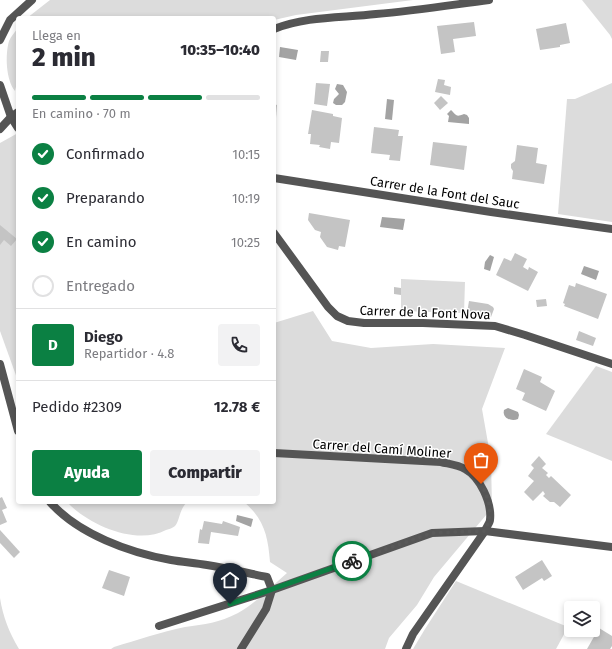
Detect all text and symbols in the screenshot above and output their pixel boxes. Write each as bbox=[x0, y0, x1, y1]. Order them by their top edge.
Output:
text: Llega en bbox=[32, 28, 81, 43]
text: 10:35–10:40 bbox=[180, 41, 260, 59]
text: 2 min bbox=[32, 42, 96, 73]
text: En camino · 70 m bbox=[32, 106, 131, 121]
icon: check bbox=[32, 143, 54, 165]
text: Confirmado bbox=[66, 145, 145, 163]
text: 10:15 bbox=[232, 147, 260, 162]
street label: Carrer de la Font del Sauc bbox=[369, 173, 521, 212]
icon: check bbox=[32, 187, 54, 209]
text: Preparando bbox=[66, 189, 145, 207]
text: 10:19 bbox=[232, 191, 260, 206]
icon: check bbox=[32, 231, 54, 253]
text: En camino bbox=[66, 233, 136, 251]
text: 10:25 bbox=[231, 235, 260, 250]
text: Entregado bbox=[66, 277, 135, 295]
street label: Carrer de la Font Nova bbox=[359, 303, 491, 322]
button: phone bbox=[218, 324, 260, 366]
text: Diego bbox=[84, 328, 123, 346]
text: D bbox=[48, 336, 58, 354]
text: Repartidor · 4.8 bbox=[84, 346, 174, 361]
text: Pedido #2309 bbox=[32, 398, 122, 416]
text: 12.78 € bbox=[214, 398, 260, 416]
street label: Carrer del Camí Moliner bbox=[312, 436, 452, 461]
pin bbox=[464, 443, 498, 484]
icon: bag bbox=[470, 449, 492, 471]
button: Ayuda bbox=[32, 450, 142, 496]
button: Compartir bbox=[150, 450, 260, 496]
courier bbox=[332, 541, 372, 581]
icon: bike bbox=[341, 550, 363, 572]
pin bbox=[213, 563, 247, 604]
icon: home bbox=[219, 569, 241, 591]
map controls bbox=[564, 601, 600, 637]
button: layers bbox=[564, 601, 600, 637]

